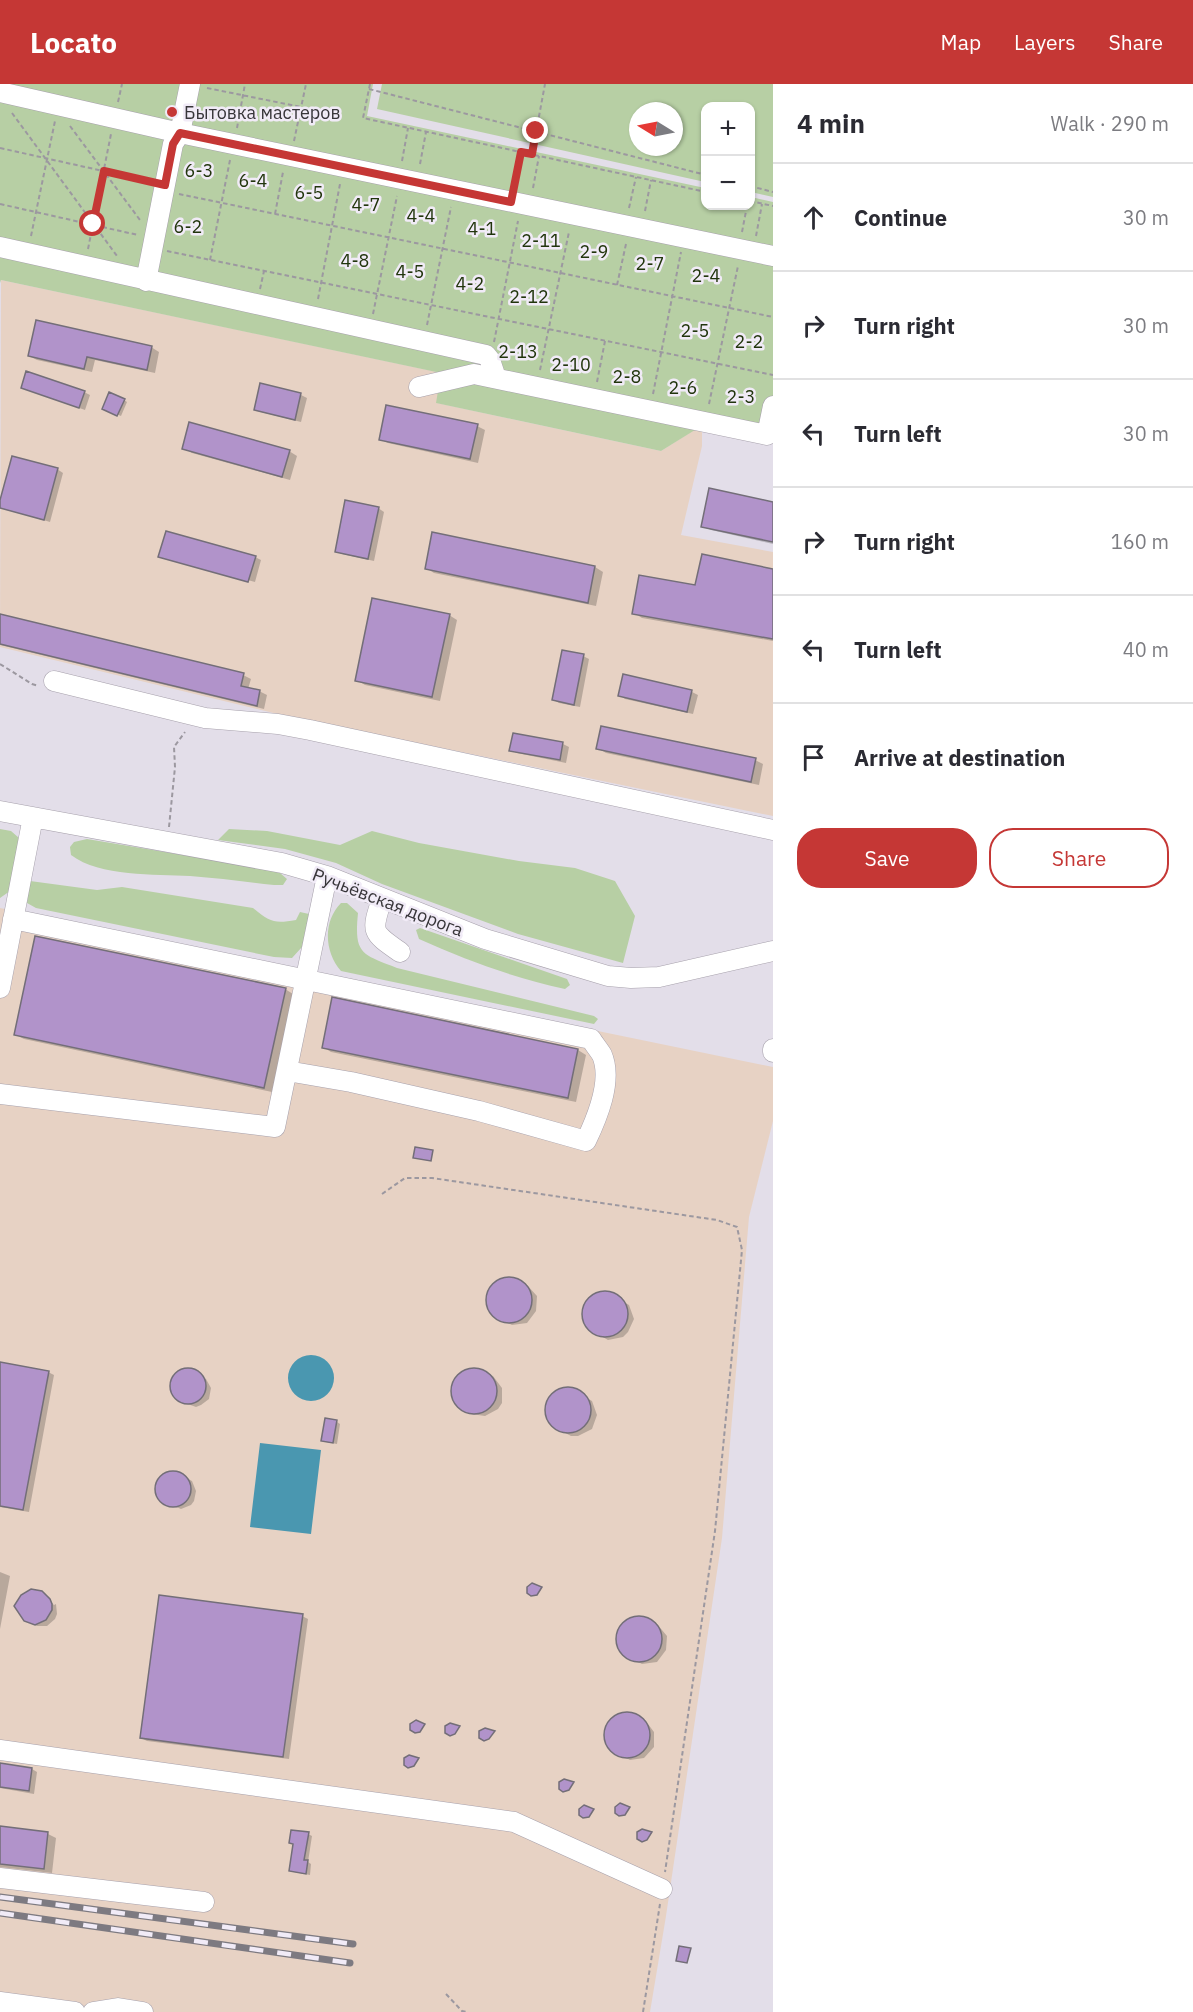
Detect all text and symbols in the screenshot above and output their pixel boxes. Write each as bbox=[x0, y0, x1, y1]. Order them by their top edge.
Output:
text: Locato bbox=[30, 24, 117, 61]
text: Map bbox=[941, 28, 981, 56]
text: Layers bbox=[1014, 28, 1076, 56]
text: Share bbox=[1109, 28, 1163, 56]
place label: Бытовка мастеров bbox=[184, 101, 340, 124]
north arrow bbox=[629, 102, 683, 156]
map controls bbox=[701, 102, 755, 210]
button: + bbox=[701, 102, 755, 156]
marker: Бытовка мастеров bbox=[165, 105, 179, 119]
text: 4 min bbox=[797, 106, 865, 140]
text: Walk · 290 m bbox=[1051, 110, 1169, 137]
route end bbox=[522, 117, 548, 143]
button: − bbox=[701, 156, 755, 210]
park label: 6-3 bbox=[185, 159, 213, 182]
park label: 6-4 bbox=[239, 169, 268, 192]
park label: 6-5 bbox=[295, 181, 323, 204]
park label: 4-7 bbox=[352, 193, 380, 216]
icon: ahead bbox=[797, 201, 830, 234]
text: Continue bbox=[854, 203, 947, 232]
park label: 4-4 bbox=[407, 204, 436, 227]
text: 30 m bbox=[1123, 204, 1169, 231]
route start bbox=[79, 210, 105, 236]
park label: 6-2 bbox=[174, 215, 202, 238]
park label: 4-1 bbox=[468, 217, 496, 240]
park label: 2-11 bbox=[521, 229, 561, 252]
park label: 2-9 bbox=[580, 240, 608, 263]
park label: 4-8 bbox=[341, 249, 369, 272]
park label: 2-7 bbox=[636, 252, 664, 275]
park label: 4-5 bbox=[396, 260, 424, 283]
park label: 2-4 bbox=[692, 264, 721, 287]
park label: 4-2 bbox=[456, 272, 484, 295]
park label: 2-12 bbox=[509, 285, 549, 308]
icon: right bbox=[797, 309, 830, 342]
text: Turn right bbox=[854, 311, 955, 340]
text: 30 m bbox=[1123, 312, 1169, 339]
park label: 2-5 bbox=[681, 319, 709, 342]
park label: 2-2 bbox=[735, 330, 763, 353]
park label: 2-13 bbox=[498, 340, 538, 363]
park label: 2-10 bbox=[551, 353, 591, 376]
park label: 2-8 bbox=[613, 365, 641, 388]
park label: 2-6 bbox=[669, 376, 697, 399]
park label: 2-3 bbox=[727, 385, 755, 408]
icon: left bbox=[797, 417, 830, 450]
text: Turn left bbox=[854, 419, 942, 448]
text: 30 m bbox=[1123, 420, 1169, 447]
icon: right bbox=[797, 525, 830, 558]
text: Turn right bbox=[854, 527, 955, 556]
text: 160 m bbox=[1111, 528, 1169, 555]
icon: left bbox=[797, 633, 830, 666]
text: Turn left bbox=[854, 635, 942, 664]
text: 40 m bbox=[1123, 636, 1169, 663]
icon: arrive bbox=[797, 741, 830, 774]
text: Arrive at destination bbox=[854, 743, 1065, 772]
button: Save bbox=[797, 828, 977, 888]
button: Share bbox=[989, 828, 1169, 888]
street label: Ручьёвская дорога bbox=[309, 863, 467, 942]

